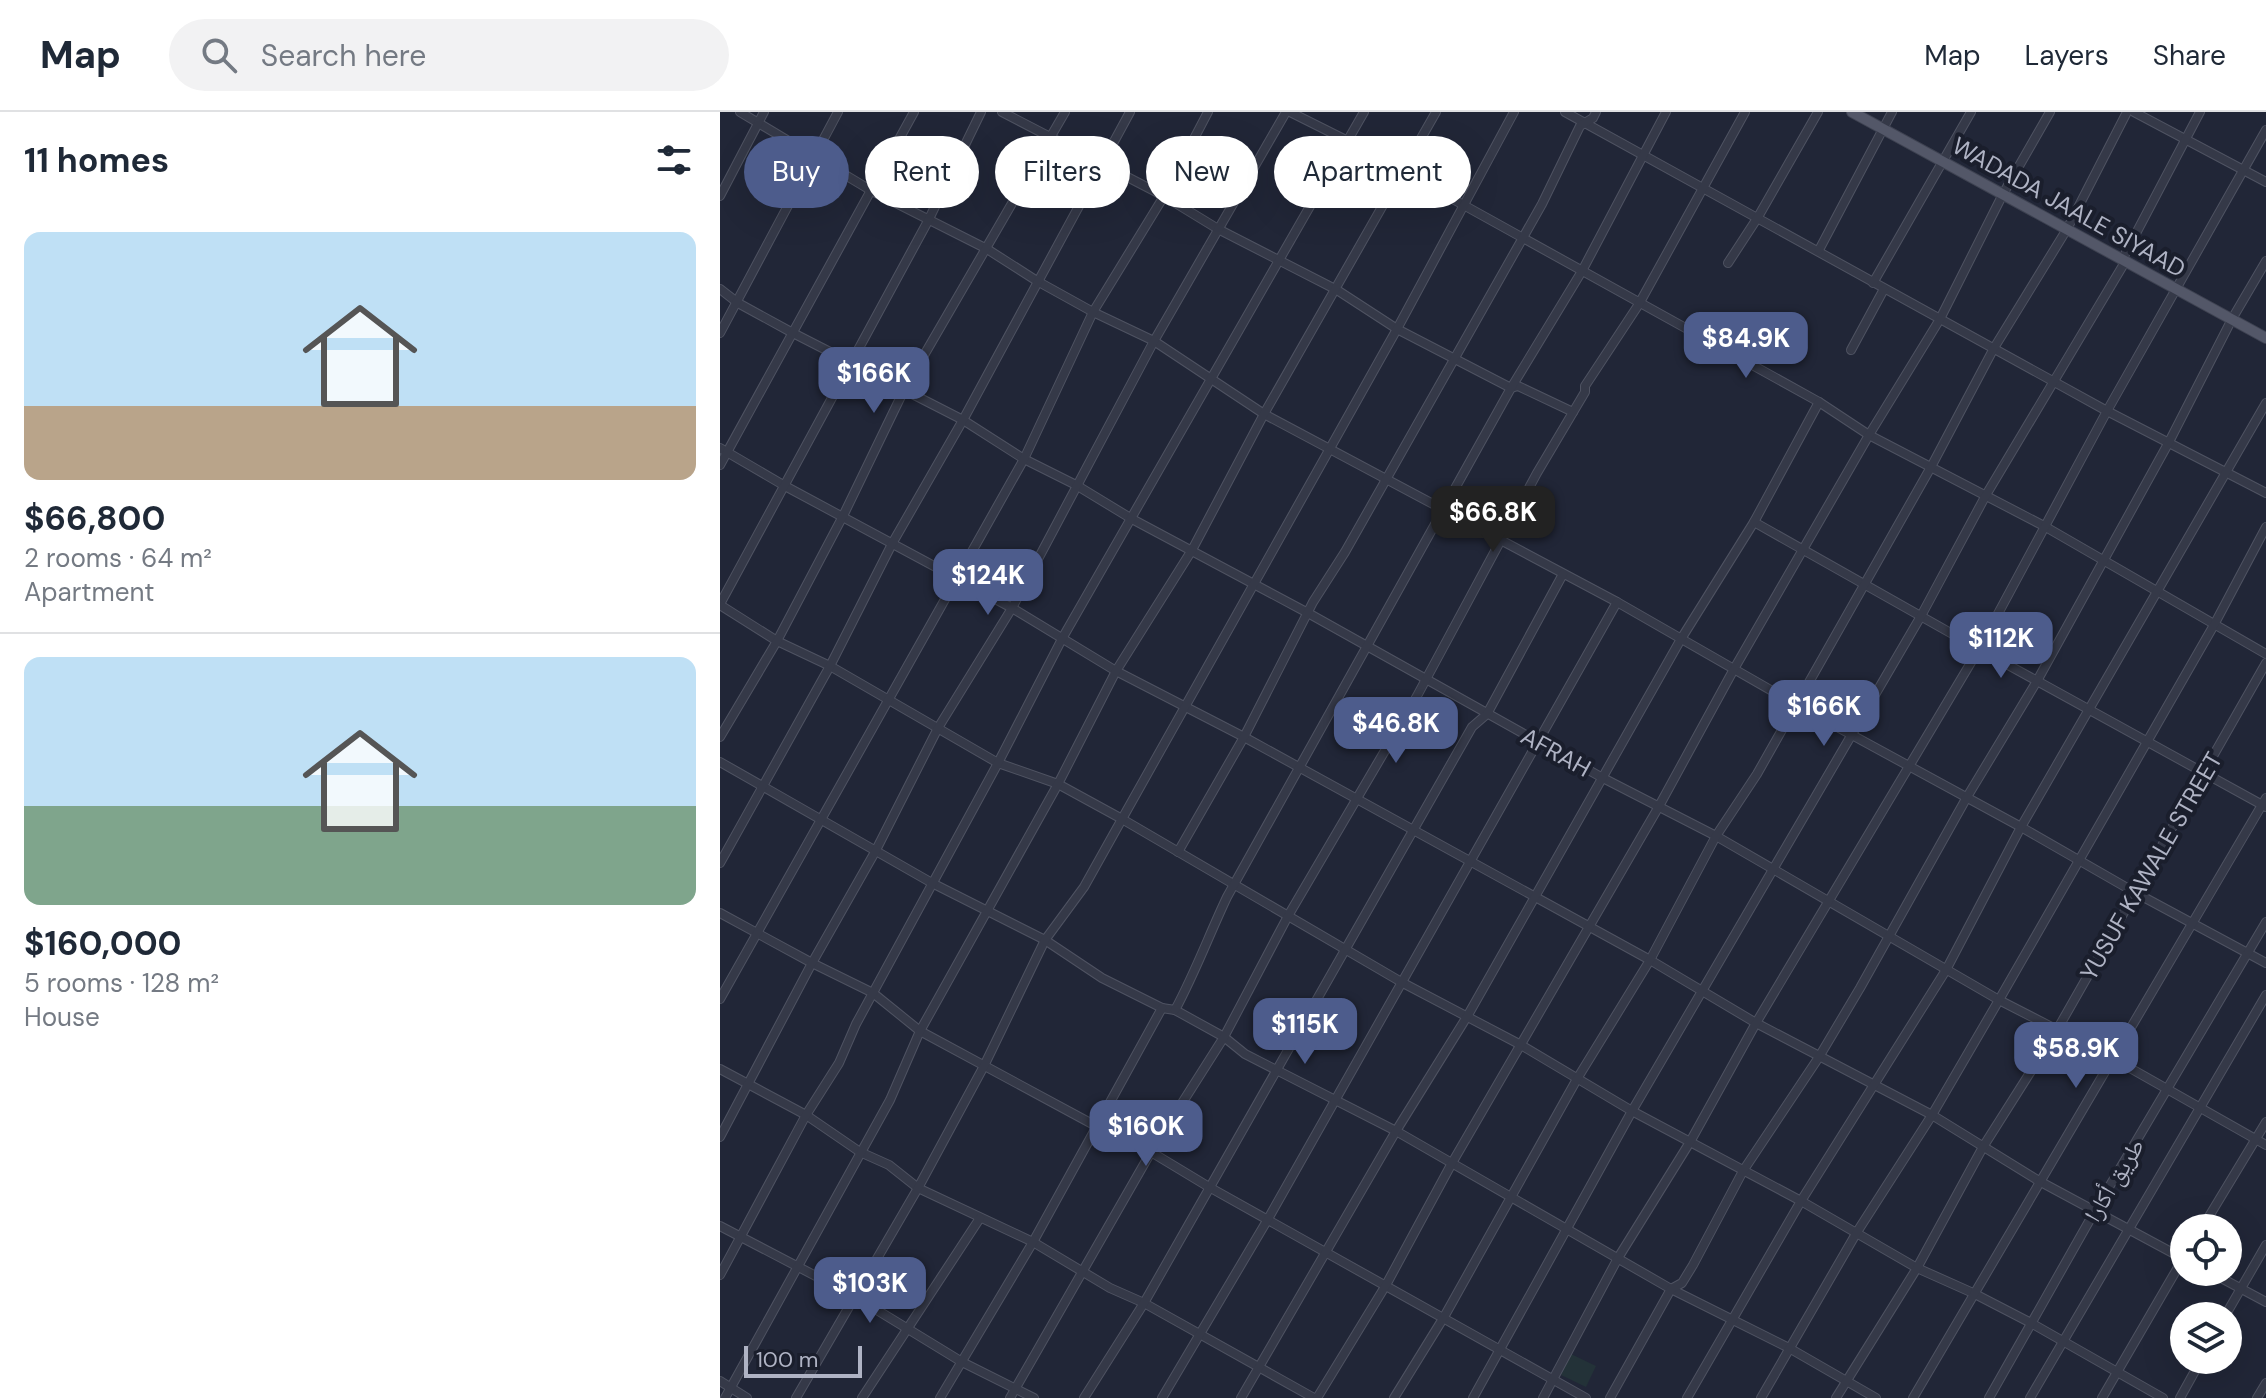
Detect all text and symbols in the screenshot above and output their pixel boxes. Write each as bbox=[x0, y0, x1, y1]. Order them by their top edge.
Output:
search box bbox=[169, 19, 729, 91]
text: Map bbox=[40, 30, 121, 80]
icon: search bbox=[197, 33, 241, 77]
text: Search here bbox=[261, 36, 426, 75]
text: Map bbox=[1924, 37, 1981, 74]
text: Layers bbox=[2025, 37, 2109, 74]
text: Share bbox=[2153, 37, 2226, 74]
street label: WADADA JAALE SIYAAD bbox=[1947, 130, 2191, 284]
chip: Buy bbox=[744, 136, 849, 208]
chip: Rent bbox=[865, 136, 979, 208]
chip: Filters bbox=[995, 136, 1130, 208]
chip: New bbox=[1146, 136, 1258, 208]
chip: Apartment bbox=[1274, 136, 1471, 208]
text: 11 homes bbox=[24, 138, 169, 183]
icon: filters bbox=[652, 138, 696, 182]
icon: home bbox=[288, 284, 432, 428]
pin: $84.9K bbox=[1681, 312, 1811, 380]
text: $84.9K bbox=[1702, 321, 1790, 355]
pin: $166K bbox=[818, 347, 930, 415]
text: $166K bbox=[836, 356, 912, 390]
pin: $66.8K bbox=[1428, 486, 1558, 554]
text: $66.8K bbox=[1449, 495, 1537, 529]
text: $66,800 bbox=[24, 496, 165, 541]
text: 2 rooms · 64 m² bbox=[24, 541, 212, 575]
pin: $124K bbox=[932, 549, 1044, 617]
text: $124K bbox=[951, 558, 1025, 592]
text: Apartment bbox=[24, 575, 155, 609]
pin: $112K bbox=[1945, 612, 2057, 680]
text: $112K bbox=[1968, 621, 2034, 655]
pin: $166K bbox=[1768, 680, 1880, 748]
text: $166K bbox=[1786, 689, 1862, 723]
pin: $46.8K bbox=[1331, 697, 1461, 765]
text: $46.8K bbox=[1352, 706, 1440, 740]
icon: home bbox=[288, 709, 432, 853]
street label: AFRAH bbox=[1516, 720, 1596, 784]
street label: YUSUF KAWALE STREET bbox=[2073, 746, 2229, 986]
text: $160,000 bbox=[24, 921, 182, 966]
text: 5 rooms · 128 m² bbox=[24, 966, 219, 1000]
pin: $115K bbox=[1249, 998, 1361, 1066]
text: House bbox=[24, 1000, 100, 1034]
text: $115K bbox=[1271, 1007, 1339, 1041]
pin: $58.9K bbox=[2011, 1022, 2141, 1090]
text: $58.9K bbox=[2032, 1031, 2120, 1065]
pin: $160K bbox=[1090, 1100, 1202, 1168]
text: $160K bbox=[1108, 1109, 1184, 1143]
street label: طريق أكارا bbox=[2077, 1132, 2151, 1228]
map controls bbox=[2170, 1214, 2242, 1374]
button: locate bbox=[2170, 1214, 2242, 1286]
pin: $103K bbox=[814, 1257, 926, 1325]
text: $103K bbox=[832, 1266, 908, 1300]
button: layers bbox=[2170, 1302, 2242, 1374]
scale bar bbox=[744, 1342, 862, 1378]
text: 100 m bbox=[756, 1345, 818, 1374]

